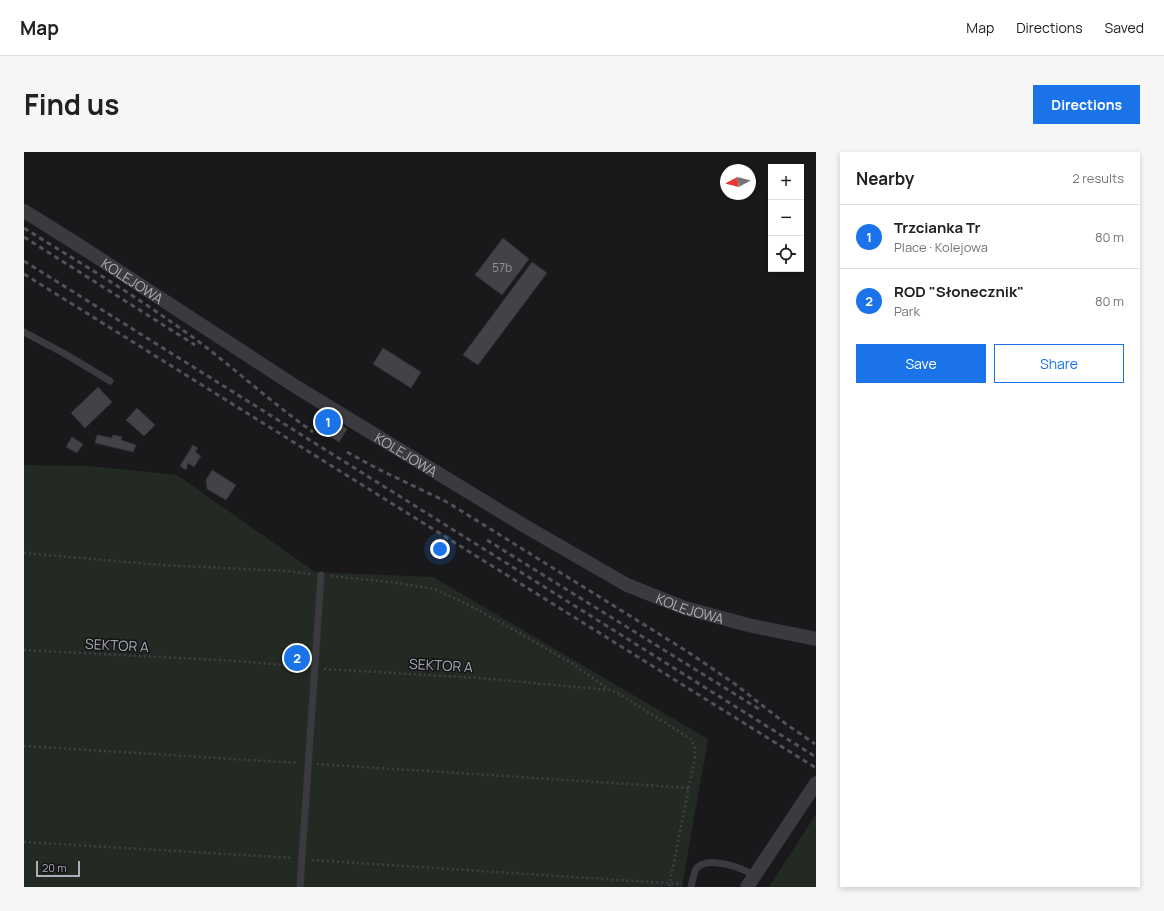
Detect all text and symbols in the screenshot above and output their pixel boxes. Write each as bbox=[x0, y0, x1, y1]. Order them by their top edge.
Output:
text: Map bbox=[20, 15, 59, 41]
text: Map bbox=[966, 18, 994, 37]
text: Directions bbox=[1016, 18, 1083, 37]
text: Saved bbox=[1105, 18, 1144, 37]
text: Find us bbox=[24, 85, 119, 123]
button: Directions bbox=[1033, 85, 1140, 124]
north arrow bbox=[720, 164, 756, 200]
map controls bbox=[768, 164, 804, 272]
button: + bbox=[768, 164, 804, 200]
text: Nearby bbox=[856, 167, 914, 190]
text: 2 results bbox=[1072, 169, 1124, 187]
button: − bbox=[768, 200, 804, 236]
text: Trzcianka Tr bbox=[894, 217, 980, 238]
text: 1 bbox=[866, 228, 872, 246]
text: 80 m bbox=[1095, 228, 1124, 246]
button: locate bbox=[768, 236, 804, 272]
text: Place · Kolejowa bbox=[894, 238, 988, 256]
street label: KOLEJOWA bbox=[98, 253, 168, 308]
house number: 57b bbox=[492, 259, 512, 276]
text: ROD "Słonecznik" bbox=[894, 281, 1024, 302]
text: 2 bbox=[865, 292, 873, 310]
text: 80 m bbox=[1095, 292, 1124, 310]
text: Park bbox=[894, 302, 920, 320]
button: Save bbox=[856, 344, 986, 383]
button: Share bbox=[994, 344, 1124, 383]
pin: 1 bbox=[315, 407, 341, 437]
street label: KOLEJOWA bbox=[371, 428, 441, 480]
your location bbox=[430, 539, 450, 559]
street label: KOLEJOWA bbox=[653, 588, 726, 628]
street label: SEKTOR A bbox=[85, 634, 150, 656]
pin: 2 bbox=[284, 643, 310, 673]
street label: SEKTOR A bbox=[409, 654, 474, 676]
scale bar bbox=[36, 859, 80, 878]
text: 20 m bbox=[42, 860, 67, 875]

